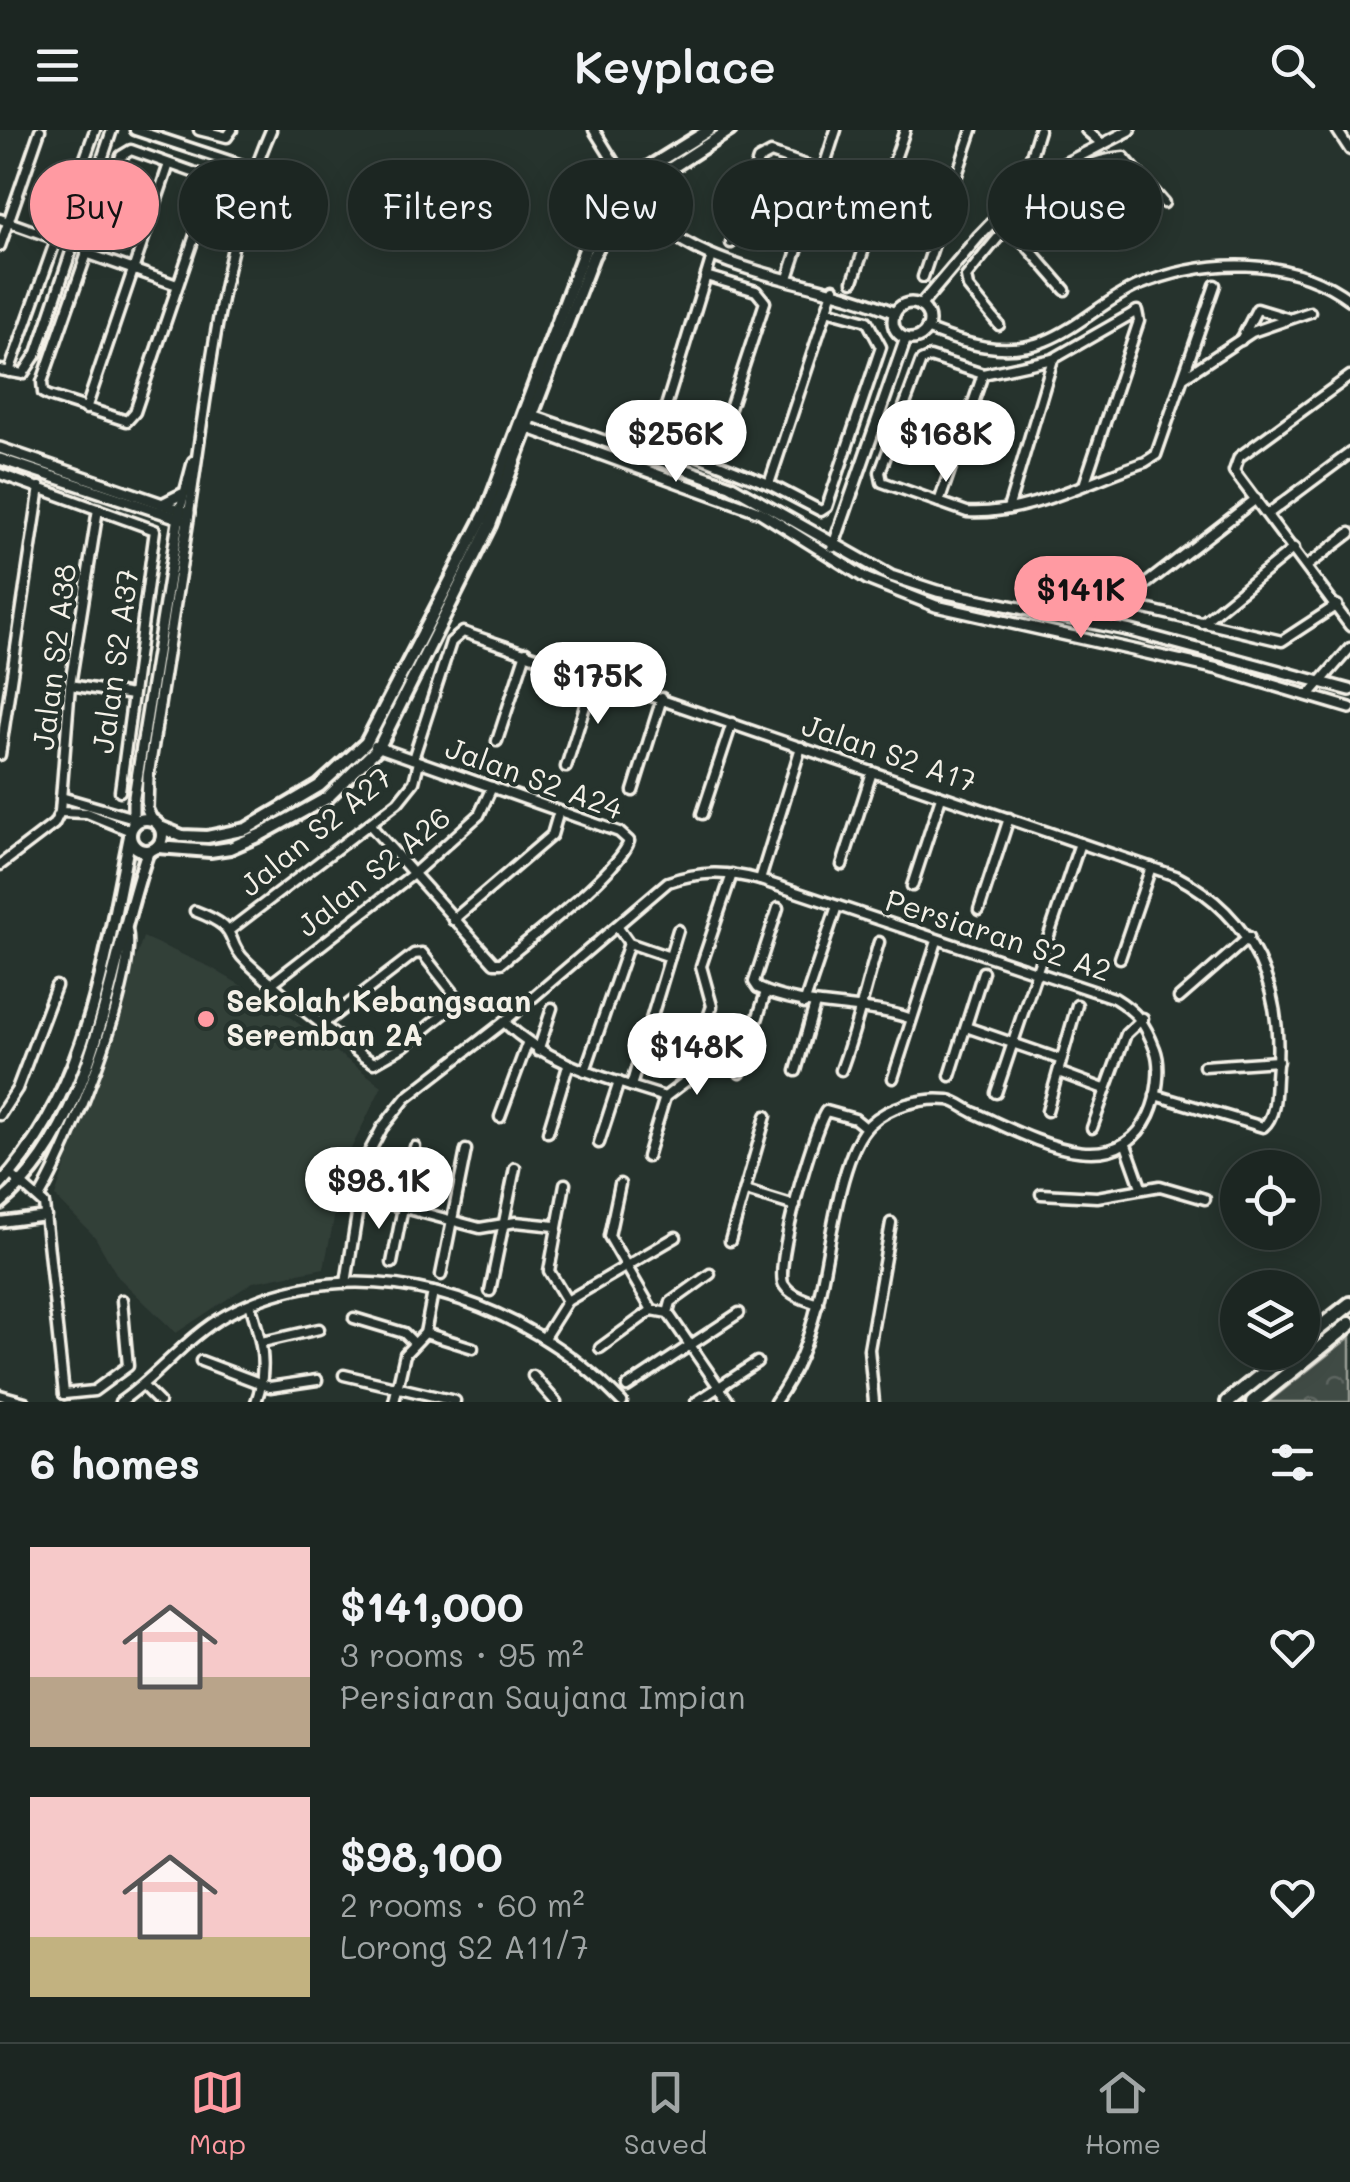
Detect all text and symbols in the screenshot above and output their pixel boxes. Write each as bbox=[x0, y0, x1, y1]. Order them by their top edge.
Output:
text: Keyplace bbox=[574, 36, 776, 94]
icon: menu bbox=[30, 38, 85, 93]
icon: search bbox=[1265, 38, 1320, 93]
chip: Buy bbox=[30, 160, 159, 250]
chip: Rent bbox=[179, 160, 328, 250]
chip: Filters bbox=[348, 160, 529, 250]
chip: New bbox=[549, 160, 693, 250]
chip: Apartment bbox=[713, 160, 968, 250]
chip: House bbox=[988, 160, 1162, 250]
pin: $256K bbox=[606, 400, 746, 485]
pin: $168K bbox=[876, 400, 1016, 485]
text: $256K bbox=[628, 411, 724, 453]
text: $168K bbox=[899, 411, 993, 453]
pin: $141K bbox=[1011, 556, 1151, 641]
street label: Jalan S2 A38 bbox=[22, 561, 84, 752]
street label: Jalan S2 A37 bbox=[81, 566, 147, 756]
text: $141K bbox=[1036, 567, 1126, 609]
pin: $175K bbox=[528, 642, 668, 727]
text: $175K bbox=[552, 653, 644, 695]
street label: Jalan S2 A17 bbox=[797, 704, 982, 801]
street label: Jalan S2 A24 bbox=[441, 727, 629, 828]
street label: Jalan S2 A27 bbox=[230, 757, 399, 904]
street label: Jalan S2 A26 bbox=[288, 796, 458, 945]
street label: Persiaran S2 A2 bbox=[881, 879, 1117, 989]
place label: Sekolah Kebangsaan Seremban 2A bbox=[226, 980, 531, 1054]
marker: Sekolah Kebangsaan Seremban 2A bbox=[195, 1008, 217, 1030]
pin: $148K bbox=[627, 1013, 767, 1098]
text: $148K bbox=[649, 1024, 745, 1066]
pin: $98.1K bbox=[298, 1147, 460, 1232]
map controls bbox=[1220, 1150, 1320, 1370]
button: locate bbox=[1220, 1150, 1320, 1250]
text: $98.1K bbox=[327, 1158, 431, 1200]
button: layers bbox=[1220, 1270, 1320, 1370]
text: 6 homes bbox=[30, 1435, 200, 1490]
icon: filters bbox=[1265, 1435, 1320, 1490]
text: $141,000 bbox=[340, 1578, 524, 1633]
icon: home bbox=[110, 1587, 230, 1707]
icon: heart bbox=[1265, 1620, 1320, 1675]
text: 3 rooms · 95 m² bbox=[340, 1633, 584, 1675]
text: Persiaran Saujana Impian bbox=[340, 1675, 745, 1717]
text: $98,100 bbox=[340, 1828, 503, 1883]
icon: home bbox=[110, 1837, 230, 1957]
icon: heart bbox=[1265, 1870, 1320, 1925]
text: 2 rooms · 60 m² bbox=[340, 1883, 584, 1925]
text: Lorong S2 A11/7 bbox=[340, 1925, 589, 1967]
tab: Map bbox=[189, 2065, 246, 2161]
tab: Saved bbox=[624, 2065, 707, 2161]
tab: Home bbox=[1085, 2065, 1161, 2161]

